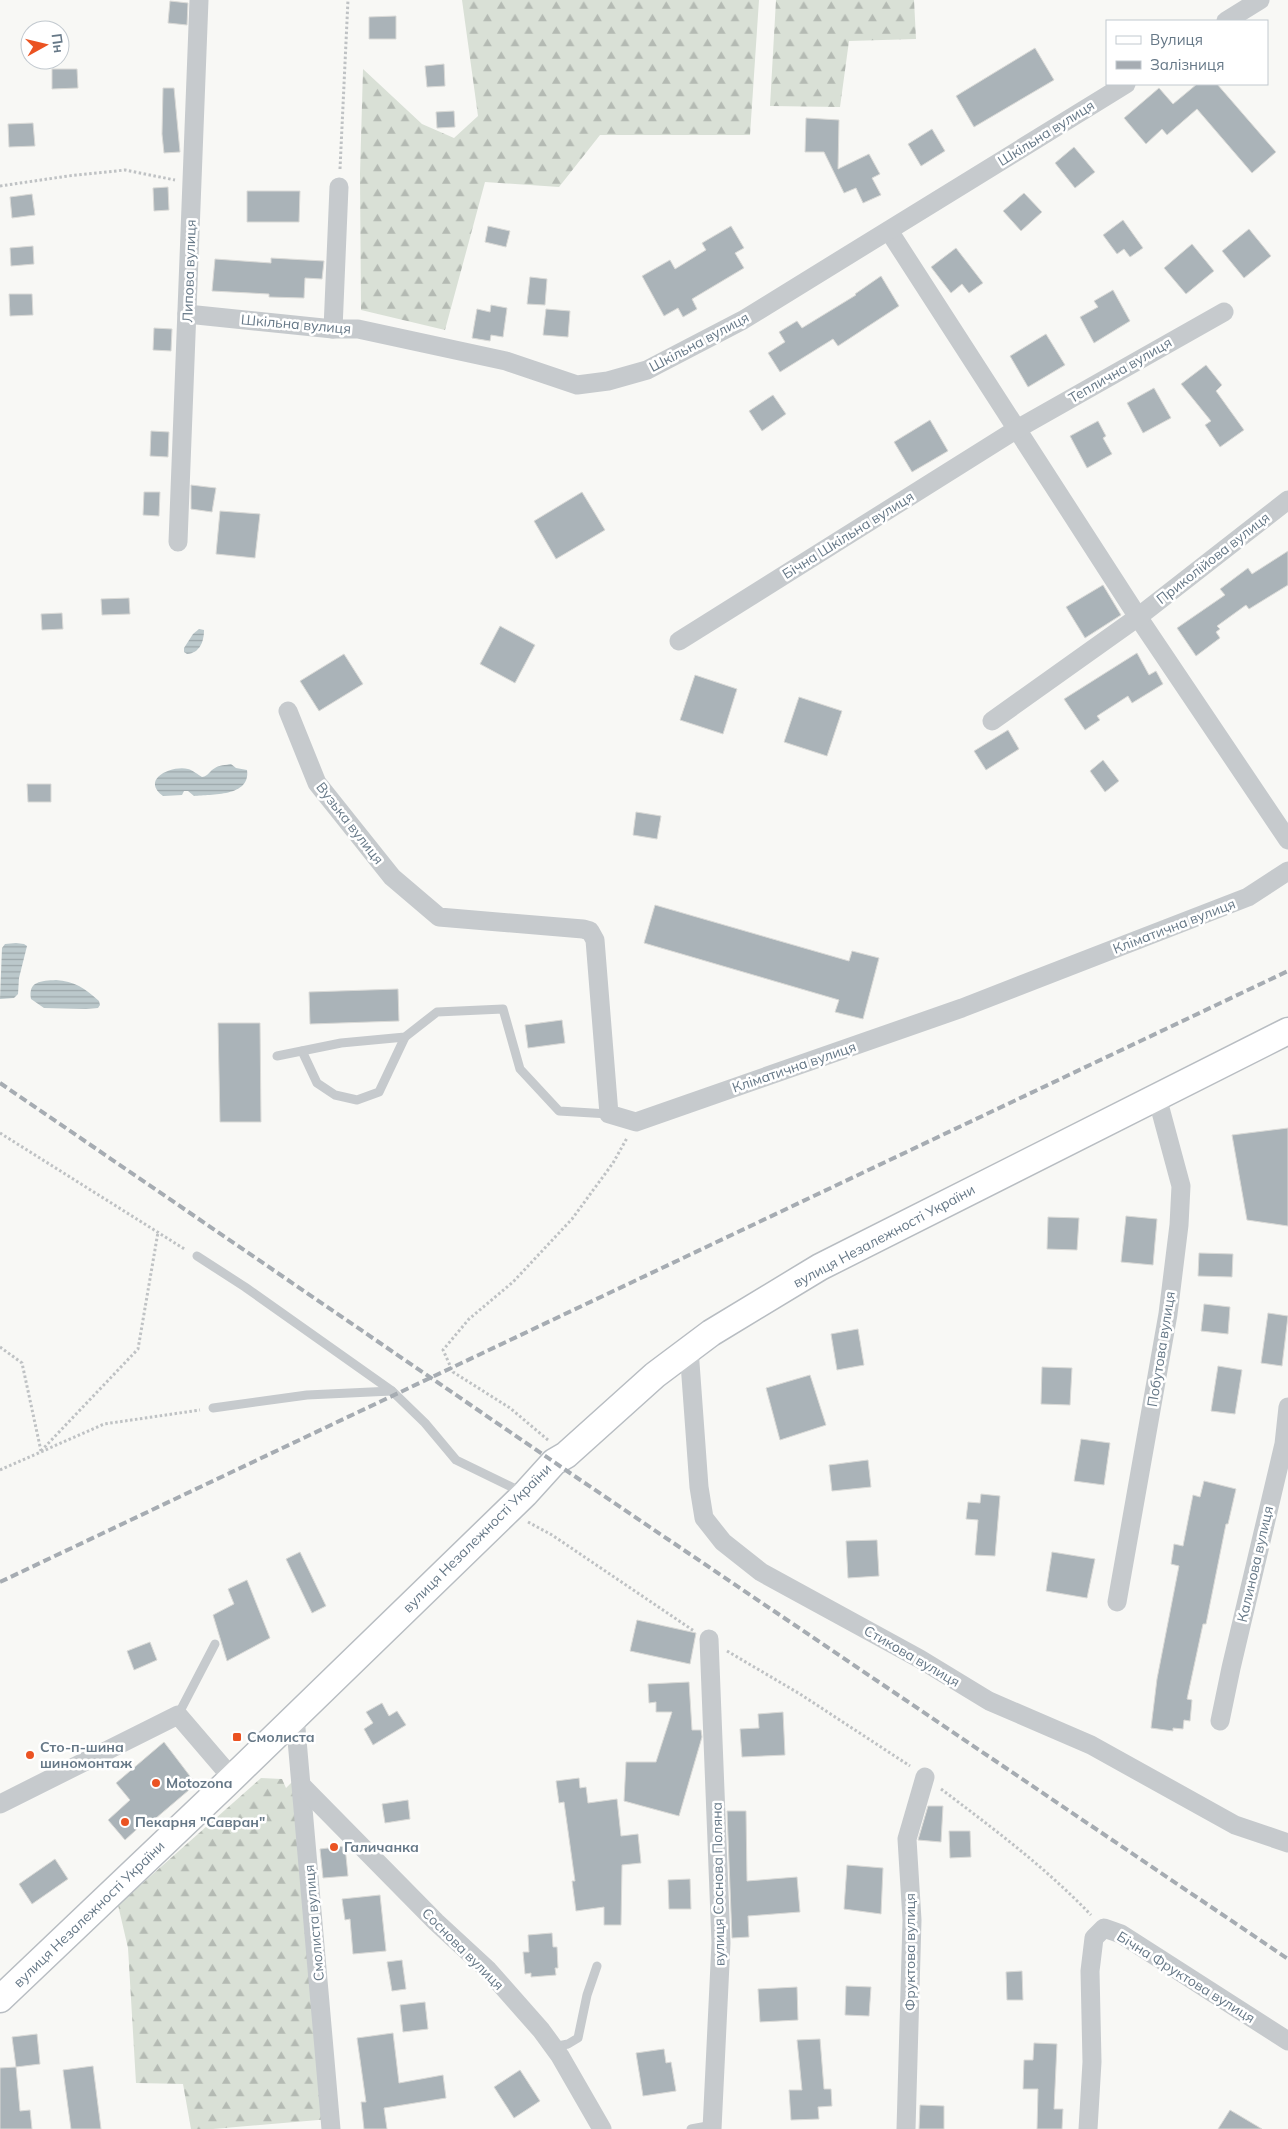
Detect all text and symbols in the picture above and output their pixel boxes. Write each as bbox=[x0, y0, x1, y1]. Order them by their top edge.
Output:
north arrow bbox=[20, 20, 70, 70]
legend bbox=[1106, 20, 1268, 85]
text: Вулиця bbox=[1150, 30, 1203, 49]
text: Пн bbox=[48, 32, 68, 54]
text: Залізниця bbox=[1150, 55, 1224, 74]
street label: Шкільна вулиця bbox=[994, 96, 1098, 170]
street label: Липова вулиця bbox=[178, 219, 200, 323]
street label: Шкільна вулиця bbox=[646, 308, 752, 376]
street label: Шкільна вулиця bbox=[240, 310, 352, 338]
street label: Теплична вулиця bbox=[1065, 333, 1175, 407]
street label: Бічна Шкільна вулиця bbox=[779, 487, 917, 583]
street label: Приколійова вулиця bbox=[1153, 508, 1273, 608]
street label: Вузька вулиця bbox=[312, 778, 388, 868]
street label: Кліматична вулиця bbox=[1110, 894, 1238, 958]
street label: Кліматична вулиця bbox=[730, 1037, 858, 1097]
street label: вулиця Незалежності України bbox=[790, 1180, 978, 1292]
street label: Побутова вулиця bbox=[1143, 1290, 1179, 1408]
street label: вулиця Незалежності України bbox=[399, 1460, 555, 1616]
street label: Калинова вулиця bbox=[1233, 1504, 1277, 1624]
street label: Стикова вулиця bbox=[861, 1621, 963, 1691]
place label: Смолиста bbox=[247, 1728, 315, 1746]
marker: Смолиста bbox=[231, 1731, 243, 1743]
place label: Сто-п-шина шиномонтаж bbox=[40, 1738, 132, 1772]
marker: Сто-п-шина шиномонтаж bbox=[24, 1749, 36, 1761]
place label: Motozona bbox=[166, 1774, 232, 1792]
marker: Motozona bbox=[150, 1777, 162, 1789]
street label: вулиця Соснова Поляна bbox=[708, 1802, 728, 1966]
place label: Пекарня "Савран" bbox=[135, 1813, 265, 1831]
marker: Пекарня "Савран" bbox=[119, 1816, 131, 1828]
street label: вулиця Незалежності України bbox=[10, 1837, 168, 1991]
place label: Галичанка bbox=[344, 1838, 419, 1856]
marker: Галичанка bbox=[328, 1841, 340, 1853]
street label: Смолиста вулиця bbox=[300, 1864, 328, 1982]
street label: Фруктова вулиця bbox=[901, 1893, 919, 2011]
street label: Соснова вулиця bbox=[418, 1904, 508, 1994]
street label: Бічна Фруктова вулиця bbox=[1114, 1927, 1258, 2027]

